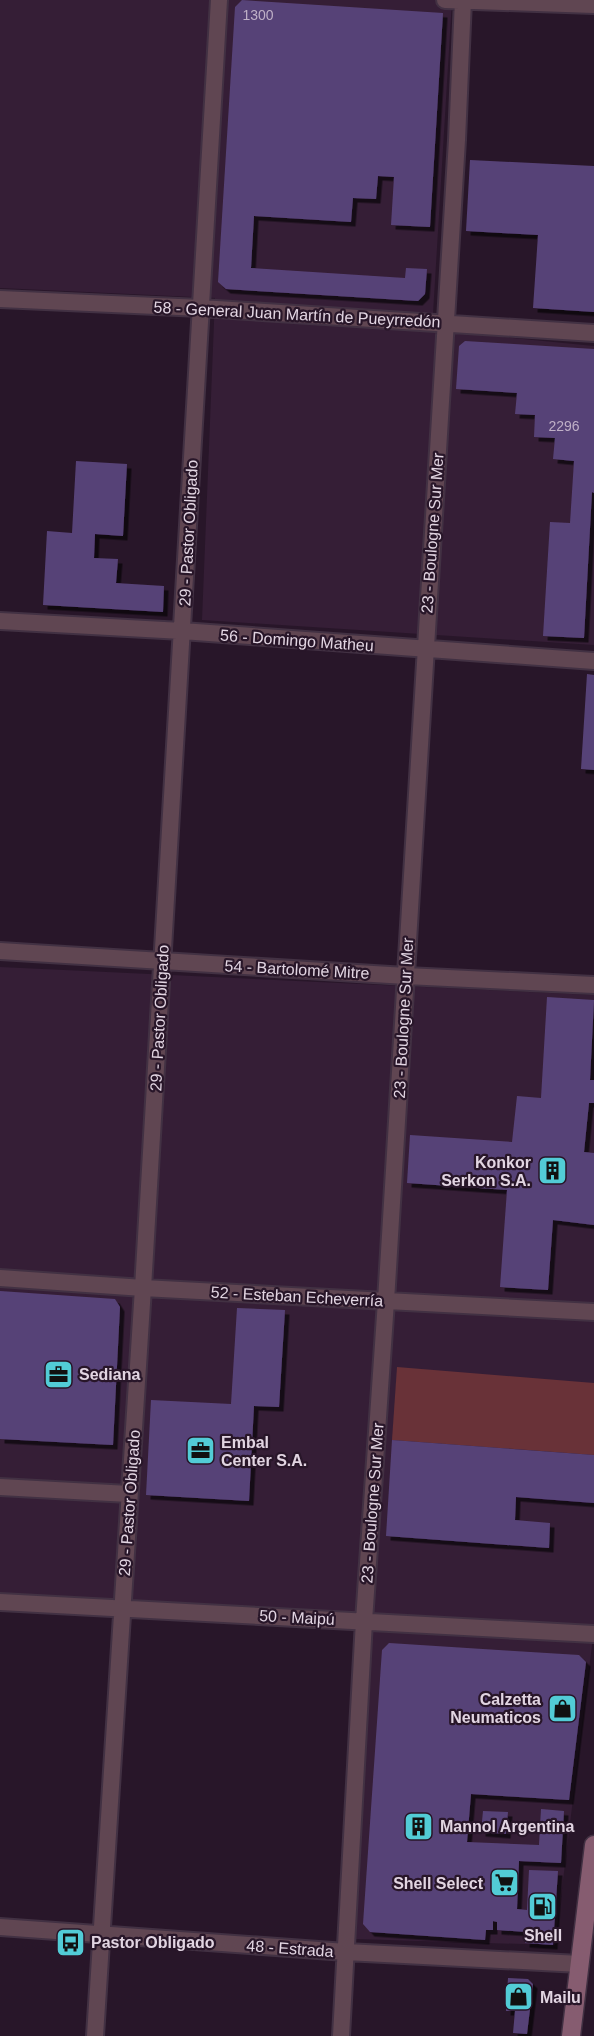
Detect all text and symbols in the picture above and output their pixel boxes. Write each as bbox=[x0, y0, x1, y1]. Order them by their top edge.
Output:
house number: 1300 bbox=[242, 7, 274, 23]
street label: 58 - General Juan Martín de Pueyrredón bbox=[153, 298, 441, 331]
house number: 2296 bbox=[548, 418, 580, 434]
street label: 23 - Boulogne Sur Mer bbox=[418, 451, 447, 614]
street label: 29 - Pastor Obligado bbox=[176, 459, 201, 607]
street label: 56 - Domingo Matheu bbox=[220, 627, 374, 654]
street label: 23 - Boulogne Sur Mer bbox=[391, 937, 416, 1099]
street label: 29 - Pastor Obligado bbox=[147, 944, 172, 1092]
street label: 54 - Bartolomé Mitre bbox=[224, 957, 370, 982]
place label: Konkor Serkon S.A. bbox=[441, 1154, 531, 1189]
building icon: Konkor Serkon S.A. bbox=[536, 1155, 568, 1187]
street label: 52 - Esteban Echeverría bbox=[210, 1283, 384, 1310]
office icon: Sediana bbox=[42, 1358, 74, 1390]
place label: Sediana bbox=[79, 1366, 140, 1383]
street label: 23 - Boulogne Sur Mer bbox=[358, 1421, 387, 1584]
street label: 29 - Pastor Obligado bbox=[116, 1429, 143, 1577]
place label: Embal Center S.A. bbox=[221, 1434, 307, 1469]
office icon: Embal Center S.A. bbox=[184, 1435, 216, 1467]
street label: 50 - Maipú bbox=[259, 1607, 335, 1628]
place label: Calzetta Neumaticos bbox=[450, 1691, 541, 1726]
shop icon: Calzetta Neumaticos bbox=[546, 1692, 578, 1724]
building icon: Mannol Argentina bbox=[403, 1810, 435, 1842]
place label: Mannol Argentina bbox=[440, 1818, 575, 1835]
supermarket icon: Shell Select bbox=[488, 1867, 520, 1899]
place label: Shell Select bbox=[393, 1875, 484, 1892]
fuel station icon: Shell bbox=[527, 1891, 559, 1923]
bus stop icon: Pastor Obligado bbox=[54, 1926, 86, 1958]
place label: Shell bbox=[524, 1927, 562, 1944]
place label: Pastor Obligado bbox=[91, 1934, 215, 1951]
street label: 48 - Estrada bbox=[246, 1937, 334, 1960]
shop icon: Mailu bbox=[503, 1981, 535, 2013]
place label: Mailu bbox=[540, 1989, 581, 2006]

